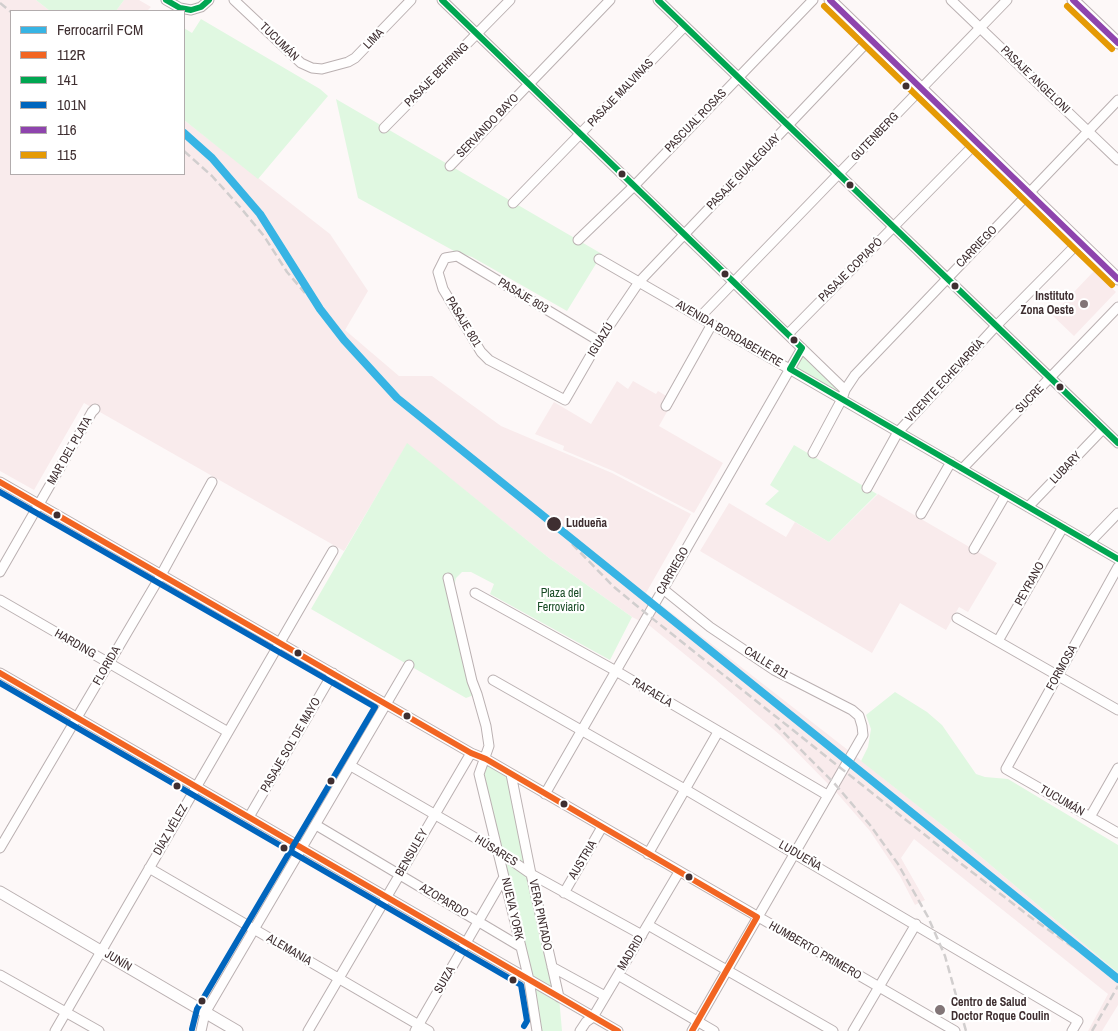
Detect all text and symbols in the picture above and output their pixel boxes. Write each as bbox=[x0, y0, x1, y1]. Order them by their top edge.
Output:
legend bbox=[10, 10, 185, 175]
text: Ferrocarril FCM bbox=[57, 19, 143, 40]
street label: TUCUMÁN bbox=[256, 20, 302, 64]
street label: LIMA bbox=[361, 26, 387, 52]
street label: PASAJE BEHRING bbox=[402, 40, 472, 110]
street label: PASAJE ANGELONI bbox=[997, 43, 1073, 117]
text: 112R bbox=[57, 44, 86, 65]
street label: PASAJE MALVINAS bbox=[585, 56, 657, 130]
text: 141 bbox=[57, 69, 78, 90]
unlabelled marker bbox=[901, 81, 911, 91]
street label: PASCUAL ROSAS bbox=[662, 86, 730, 156]
street label: SERVANDO BAYO bbox=[454, 91, 522, 161]
text: 101N bbox=[57, 94, 86, 115]
street label: GUTENBERG bbox=[848, 110, 902, 164]
text: 116 bbox=[57, 119, 77, 140]
street label: PASAJE GUALEGUAY bbox=[704, 131, 784, 213]
text: 115 bbox=[57, 144, 77, 165]
unlabelled marker bbox=[617, 169, 627, 179]
unlabelled marker bbox=[845, 180, 855, 190]
street label: CARRIEGO bbox=[954, 223, 1000, 271]
street label: PASAJE COPIAPÓ bbox=[816, 235, 886, 305]
unlabelled marker bbox=[720, 269, 730, 279]
street label: PASAJE 803 bbox=[495, 275, 551, 317]
unlabelled marker bbox=[950, 281, 960, 291]
place label: Instituto Zona Oeste bbox=[1020, 290, 1074, 318]
street label: PASAJE 801 bbox=[442, 294, 484, 350]
street label: AVENIDA BORDABEHERE bbox=[673, 298, 785, 370]
marker: Instituto Zona Oeste bbox=[1078, 298, 1090, 310]
street label: IGUAZÚ bbox=[585, 320, 617, 360]
unlabelled marker bbox=[789, 335, 799, 345]
street label: VICENTE ECHEVARRÍA bbox=[903, 336, 987, 426]
street label: SUCRE bbox=[1013, 382, 1047, 416]
unlabelled marker bbox=[1055, 382, 1065, 392]
street label: MAR DEL PLATA bbox=[45, 414, 95, 488]
street label: LUBARY bbox=[1047, 449, 1085, 487]
unlabelled marker bbox=[52, 510, 62, 520]
marker: Ludueña bbox=[545, 515, 563, 533]
place label: Ludueña bbox=[566, 517, 607, 531]
street label: CARRIEGO bbox=[654, 545, 692, 597]
street label: PEYRANO bbox=[1012, 559, 1048, 609]
park label: Plaza del Ferroviario bbox=[537, 587, 585, 615]
street label: HARDING bbox=[52, 626, 98, 662]
street label: FORMOSA bbox=[1044, 643, 1080, 693]
street label: FLORIDA bbox=[90, 644, 124, 688]
street label: CALLE 811 bbox=[741, 644, 791, 682]
unlabelled marker bbox=[293, 648, 303, 658]
street label: RAFAELA bbox=[629, 675, 675, 711]
street label: PASAJE SOL DE MAYO bbox=[258, 695, 324, 795]
unlabelled marker bbox=[402, 711, 412, 721]
unlabelled marker bbox=[326, 776, 336, 786]
unlabelled marker bbox=[172, 781, 182, 791]
street label: TUCUMÁN bbox=[1037, 782, 1087, 820]
unlabelled marker bbox=[559, 799, 569, 809]
street label: DÍAZ VÉLEZ bbox=[151, 802, 191, 858]
street label: BENSULEY bbox=[393, 827, 431, 879]
street label: HÚSARES bbox=[472, 832, 520, 870]
street label: AUSTRIA bbox=[566, 838, 600, 882]
street label: LUDUEÑA bbox=[776, 838, 824, 874]
unlabelled marker bbox=[279, 843, 289, 853]
unlabelled marker bbox=[684, 872, 694, 882]
street label: NUEVA YORK bbox=[498, 876, 526, 942]
street label: VERA PINTADO bbox=[525, 878, 555, 952]
street label: AZOPARDO bbox=[417, 881, 471, 921]
street label: HUMBERTO PRIMERO bbox=[766, 919, 864, 983]
street label: ALEMANIA bbox=[264, 931, 314, 969]
street label: MADRID bbox=[615, 933, 647, 973]
street label: JUNÍN bbox=[102, 947, 134, 975]
street label: SUIZA bbox=[432, 964, 458, 996]
unlabelled marker bbox=[508, 975, 518, 985]
unlabelled marker bbox=[197, 996, 207, 1006]
place label: Centro de Salud Doctor Roque Coulin bbox=[951, 996, 1049, 1024]
marker: Centro de Salud Doctor Roque Coulin bbox=[933, 1003, 947, 1017]

